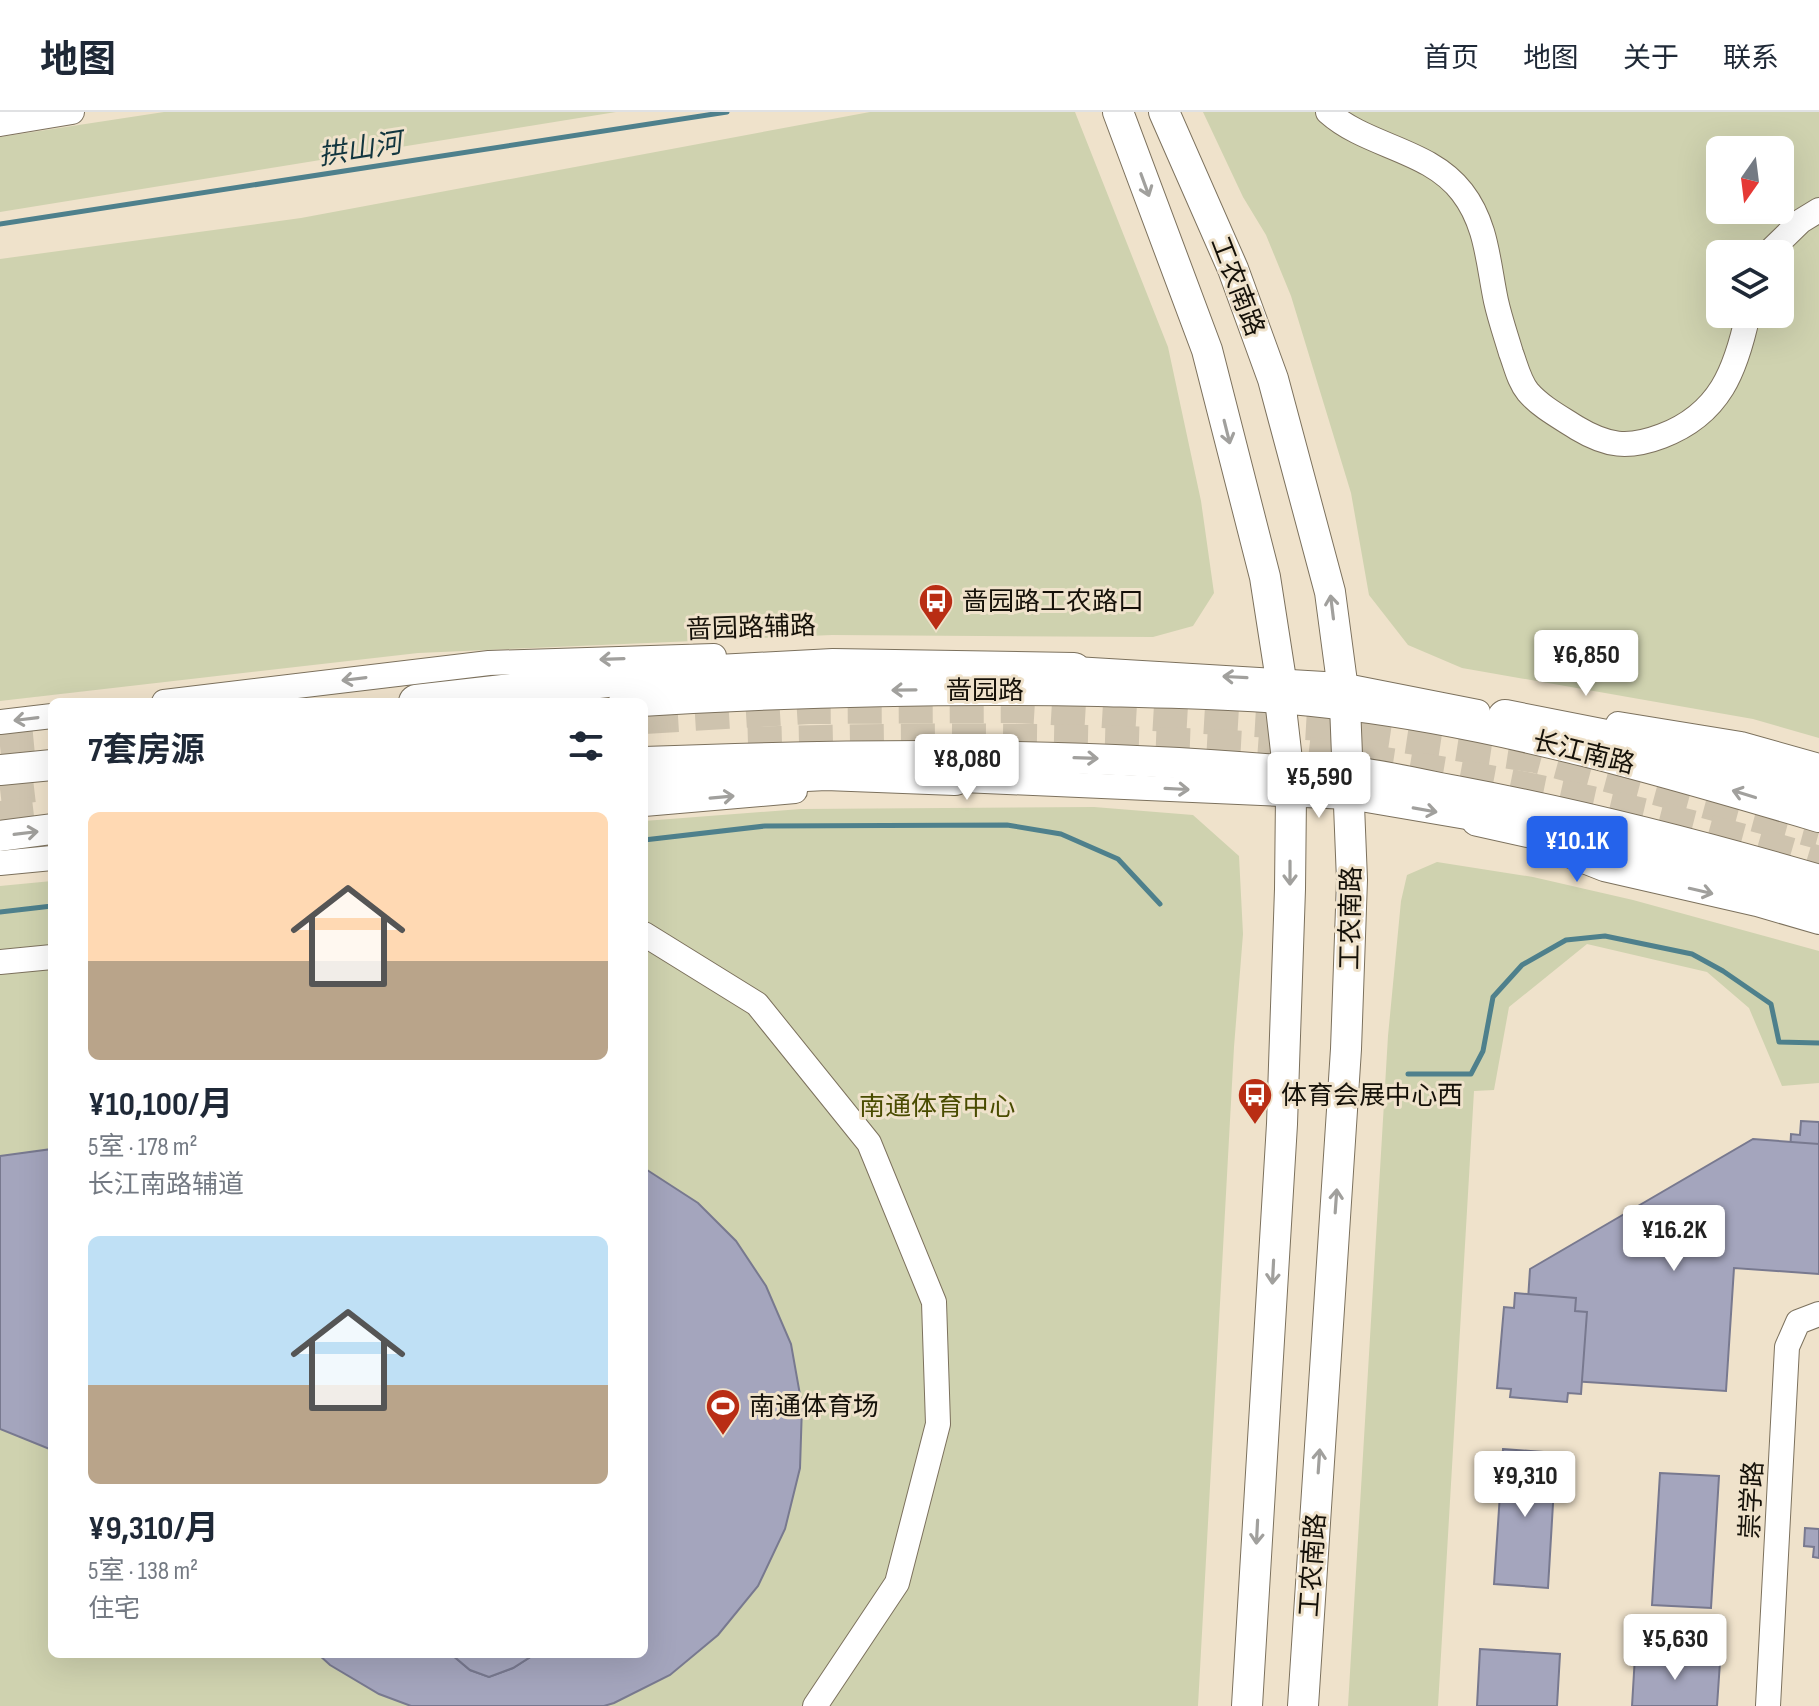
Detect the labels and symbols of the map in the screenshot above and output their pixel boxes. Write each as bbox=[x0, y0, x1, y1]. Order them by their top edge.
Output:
water label: 拱山河 bbox=[316, 126, 409, 172]
north arrow bbox=[1706, 136, 1794, 224]
one-way arrow bbox=[1139, 172, 1153, 197]
street label: 工农南路 bbox=[1203, 232, 1270, 341]
one-way arrow bbox=[1221, 418, 1236, 444]
bus stop icon: 啬园路工农路口 bbox=[917, 582, 955, 632]
place label: 啬园路工农路口 bbox=[962, 587, 1144, 618]
one-way arrow bbox=[1324, 595, 1339, 620]
street label: 啬园路辅路 bbox=[686, 611, 817, 646]
pin: ¥6,850 bbox=[1521, 630, 1651, 698]
one-way arrow bbox=[599, 651, 626, 666]
one-way arrow bbox=[1222, 670, 1249, 685]
one-way arrow bbox=[341, 672, 367, 687]
street label: 啬园路 bbox=[946, 676, 1024, 707]
one-way arrow bbox=[891, 682, 918, 698]
one-way arrow bbox=[13, 711, 40, 726]
street label: 长江南路 bbox=[1529, 726, 1638, 781]
pin: ¥8,080 bbox=[902, 734, 1032, 802]
one-way arrow bbox=[1072, 750, 1099, 766]
pin: ¥5,590 bbox=[1254, 752, 1384, 820]
one-way arrow bbox=[1163, 782, 1190, 797]
one-way arrow bbox=[1732, 786, 1758, 801]
one-way arrow bbox=[708, 789, 735, 804]
one-way arrow bbox=[1412, 804, 1438, 819]
pin: ¥10.1K bbox=[1512, 816, 1642, 884]
one-way arrow bbox=[13, 825, 38, 840]
one-way arrow bbox=[1282, 859, 1298, 886]
street label: 工农南路 bbox=[1335, 866, 1368, 970]
one-way arrow bbox=[1688, 884, 1713, 899]
bus stop icon: 体育会展中心西 bbox=[1236, 1076, 1274, 1126]
place label: 体育会展中心西 bbox=[1281, 1081, 1463, 1112]
park label: 南通体育中心 bbox=[859, 1092, 1015, 1123]
one-way arrow bbox=[1329, 1188, 1344, 1215]
pin: ¥16.2K bbox=[1609, 1205, 1739, 1273]
one-way arrow bbox=[1265, 1258, 1280, 1285]
sports icon: 南通体育场 bbox=[704, 1387, 742, 1437]
place label: 南通体育场 bbox=[749, 1392, 879, 1423]
one-way arrow bbox=[1312, 1448, 1327, 1474]
pin: ¥9,310 bbox=[1460, 1451, 1590, 1519]
street label: 崇学路 bbox=[1735, 1460, 1770, 1540]
street label: 工农南路 bbox=[1294, 1512, 1333, 1618]
one-way arrow bbox=[1249, 1518, 1264, 1545]
pin: ¥5,630 bbox=[1610, 1614, 1740, 1682]

